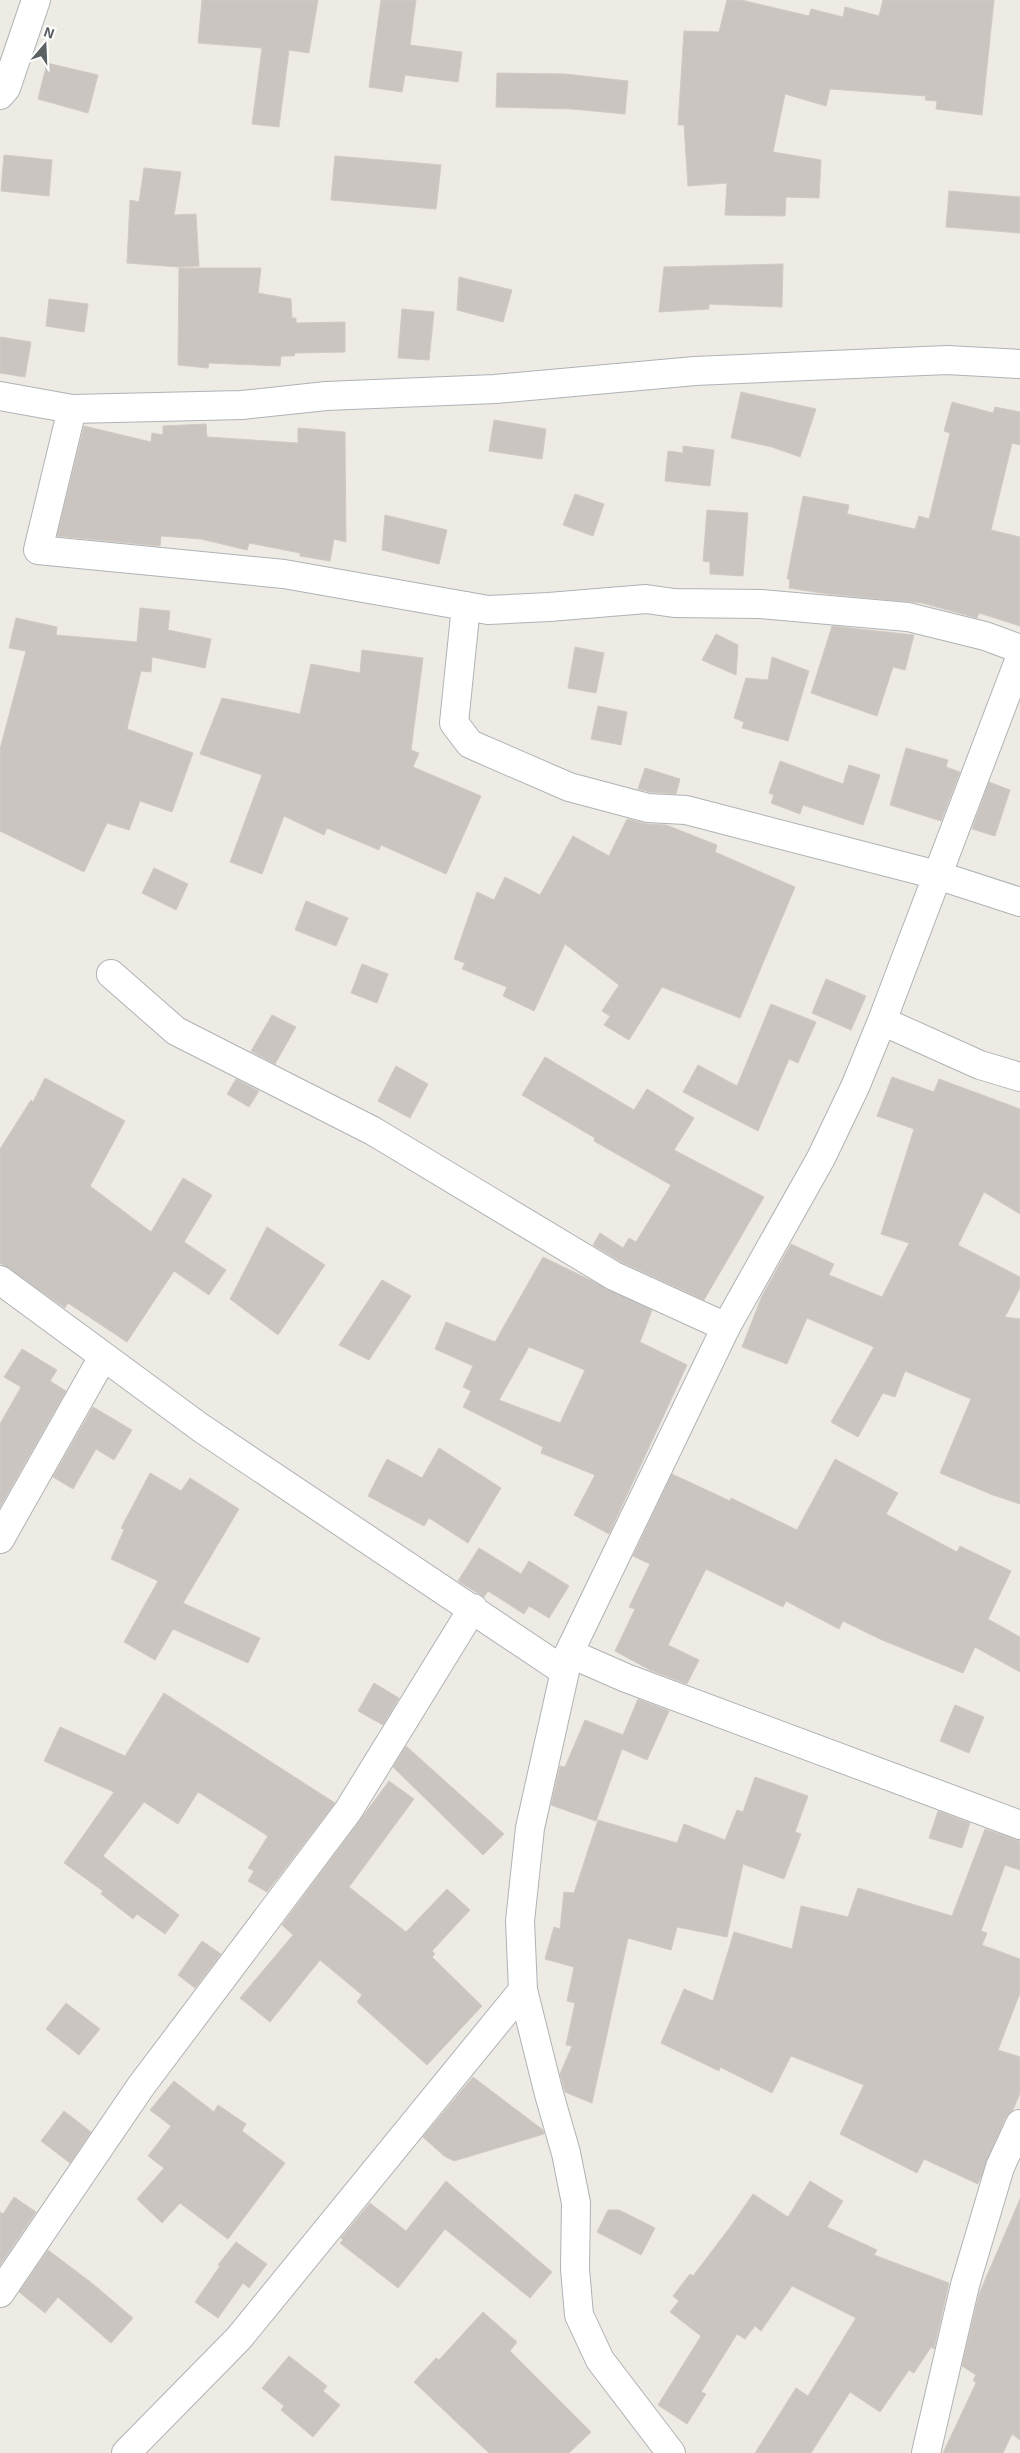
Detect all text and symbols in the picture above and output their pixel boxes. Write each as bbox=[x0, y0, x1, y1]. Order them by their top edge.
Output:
north arrow bbox=[20, 20, 70, 70]
text: N bbox=[42, 23, 57, 42]

